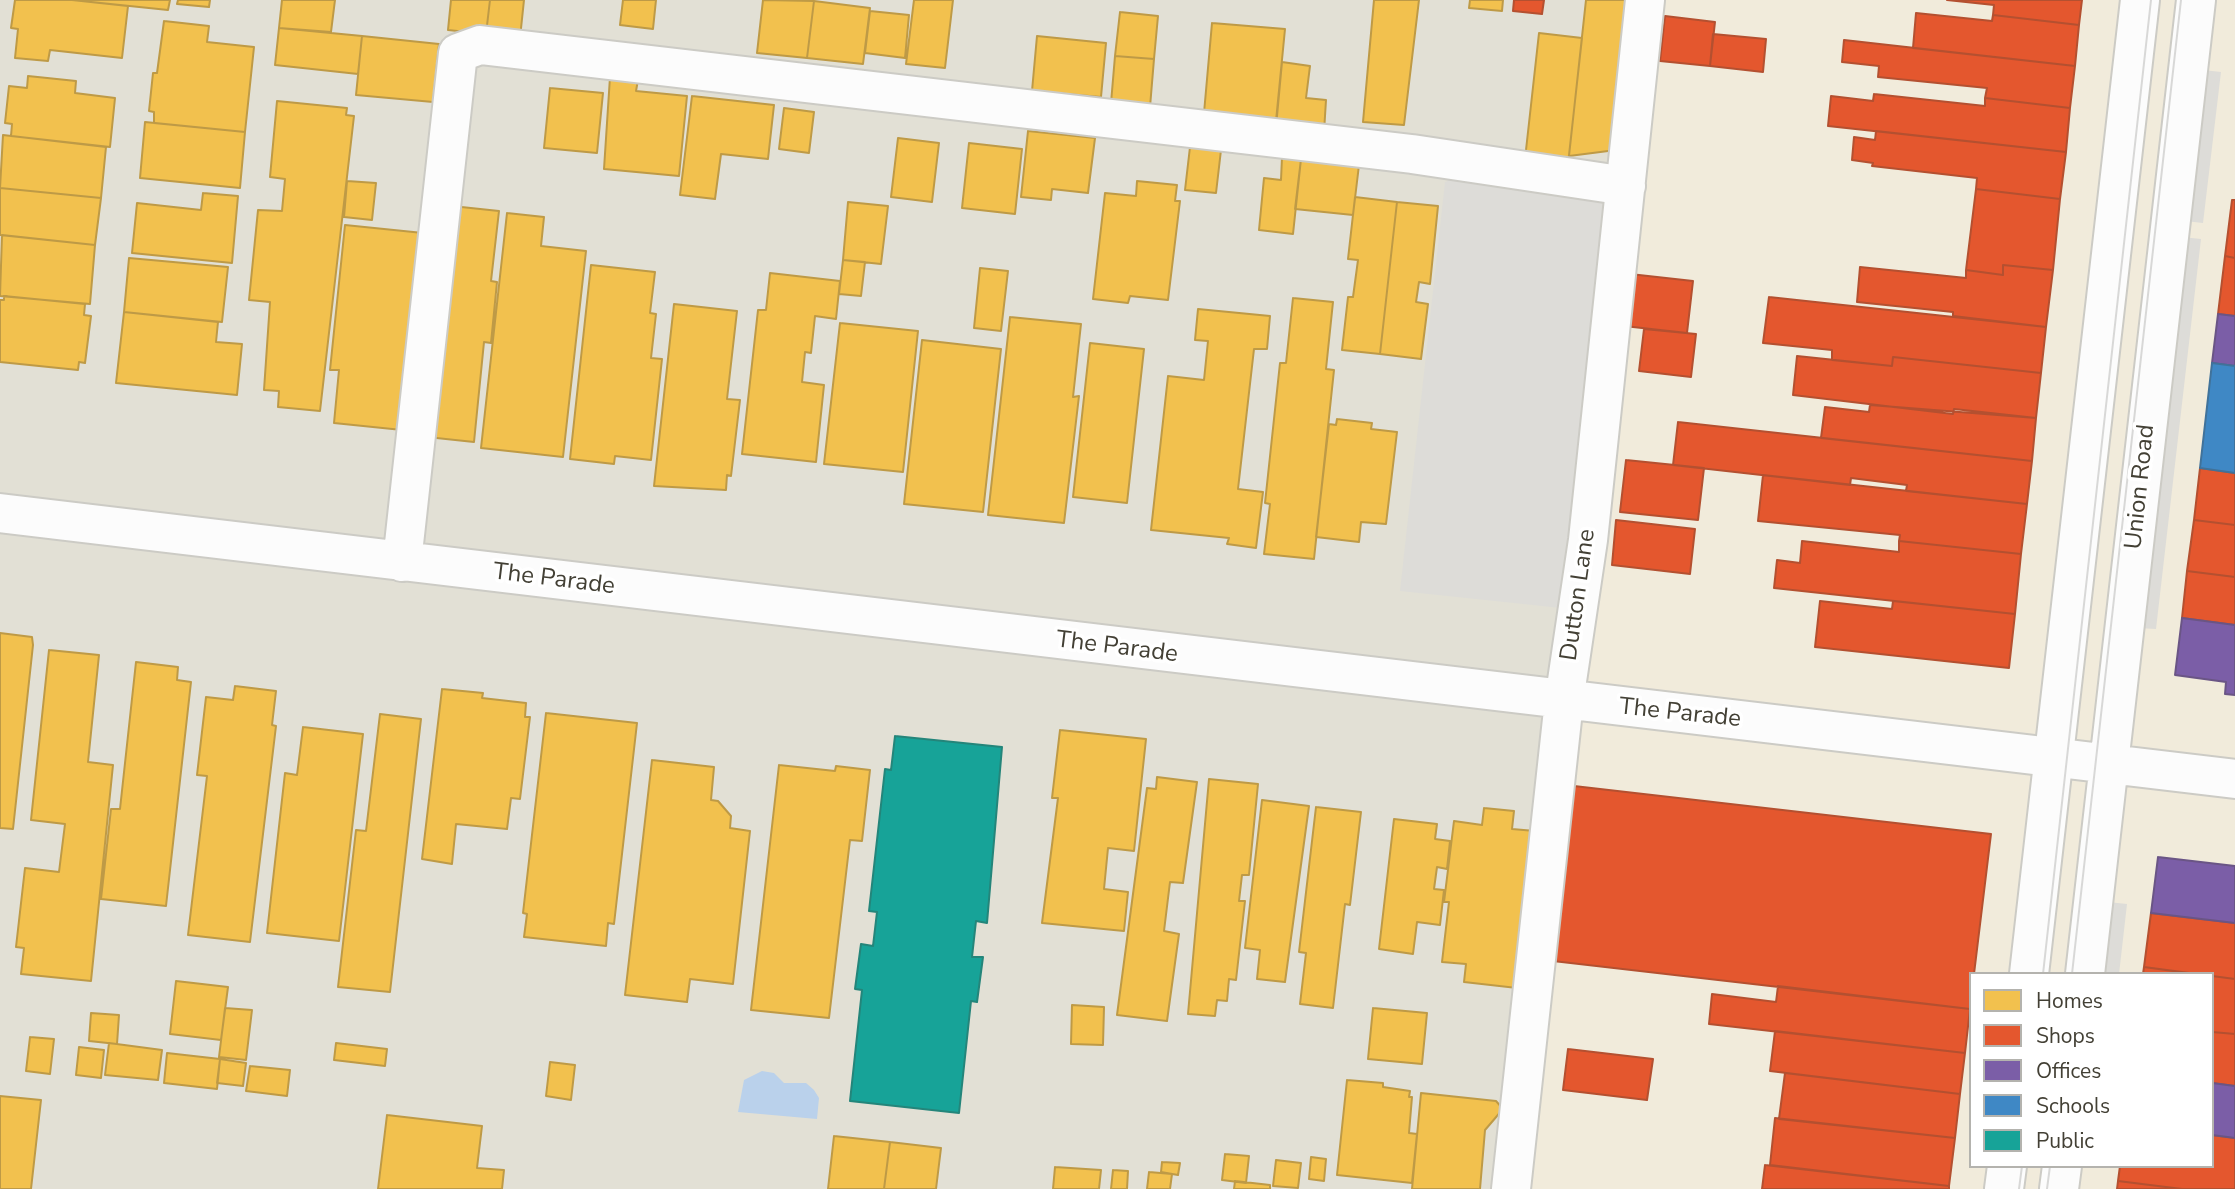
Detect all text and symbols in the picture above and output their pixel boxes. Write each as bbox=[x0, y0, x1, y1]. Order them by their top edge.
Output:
street label: Union Road bbox=[2120, 423, 2162, 551]
street label: Dutton Lane bbox=[1555, 527, 1603, 663]
street label: The Parade bbox=[492, 558, 616, 602]
street label: The Parade bbox=[1055, 626, 1179, 670]
street label: The Parade bbox=[1618, 693, 1742, 735]
legend bbox=[1969, 972, 2214, 1168]
text: Homes bbox=[2036, 987, 2103, 1015]
text: Shops bbox=[2036, 1022, 2095, 1050]
text: Offices bbox=[2036, 1057, 2101, 1085]
text: Schools bbox=[2036, 1092, 2110, 1120]
text: Public bbox=[2036, 1127, 2094, 1155]

